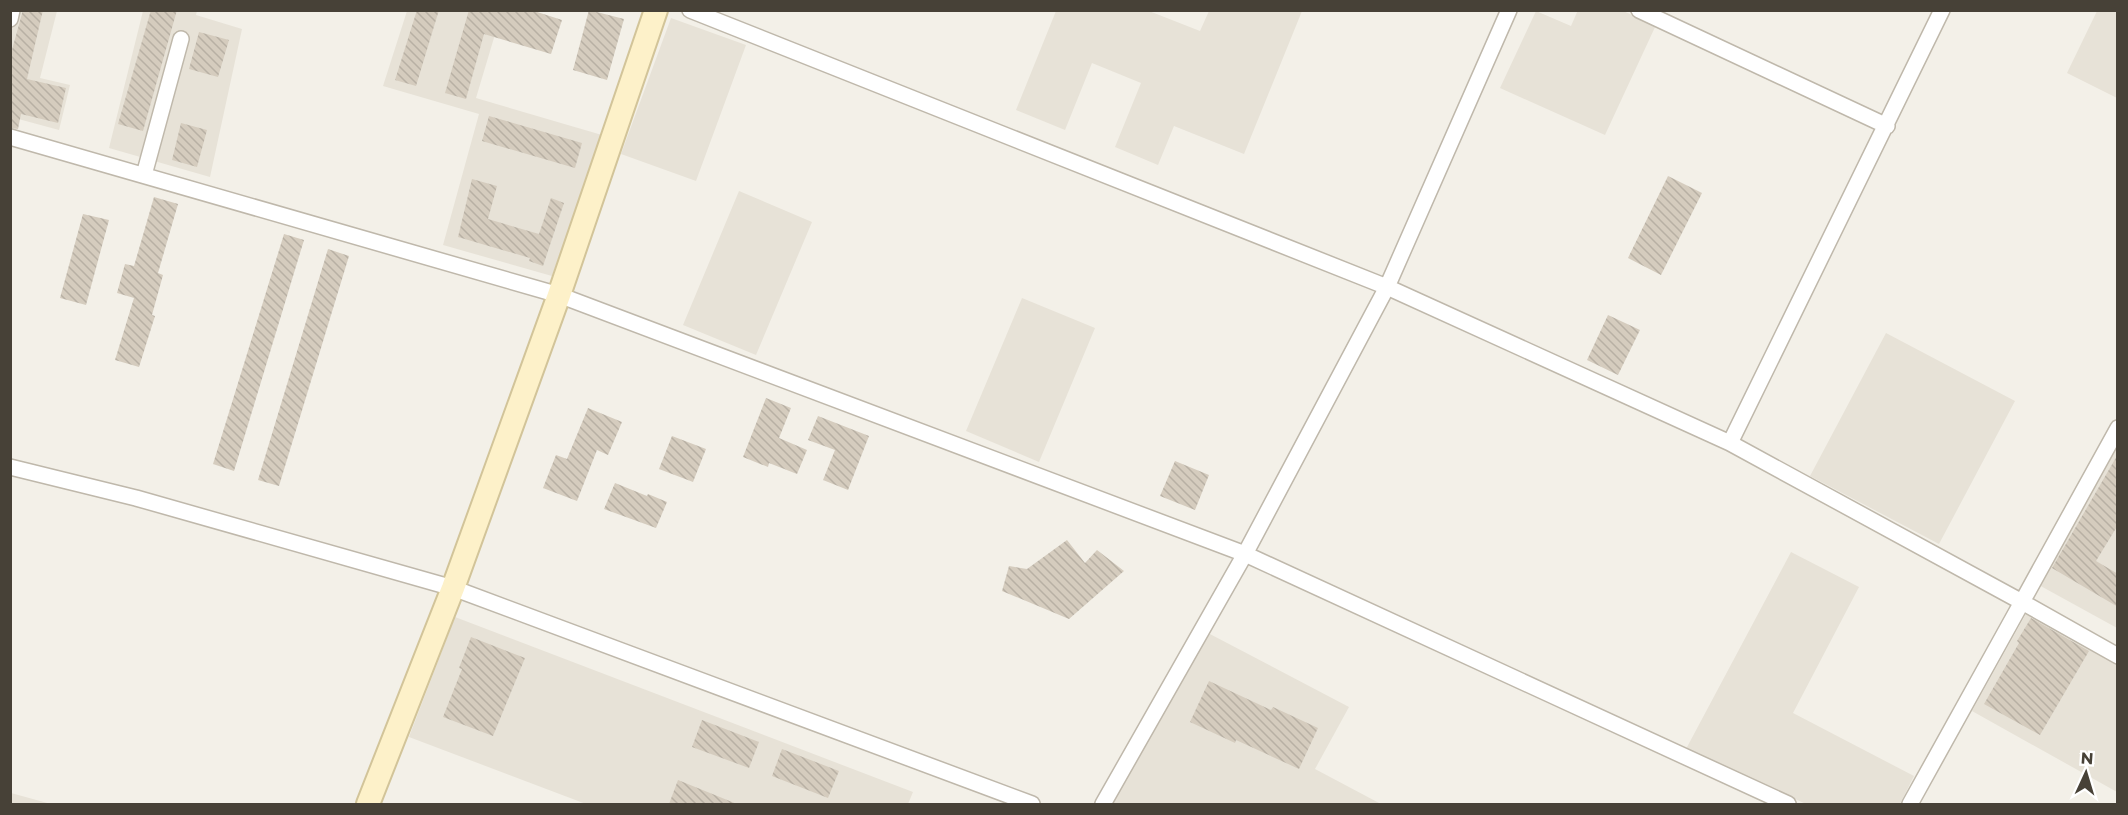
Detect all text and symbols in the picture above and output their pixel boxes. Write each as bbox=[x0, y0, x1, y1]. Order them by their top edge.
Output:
north arrow bbox=[2056, 743, 2116, 803]
text: N bbox=[2080, 749, 2094, 768]

